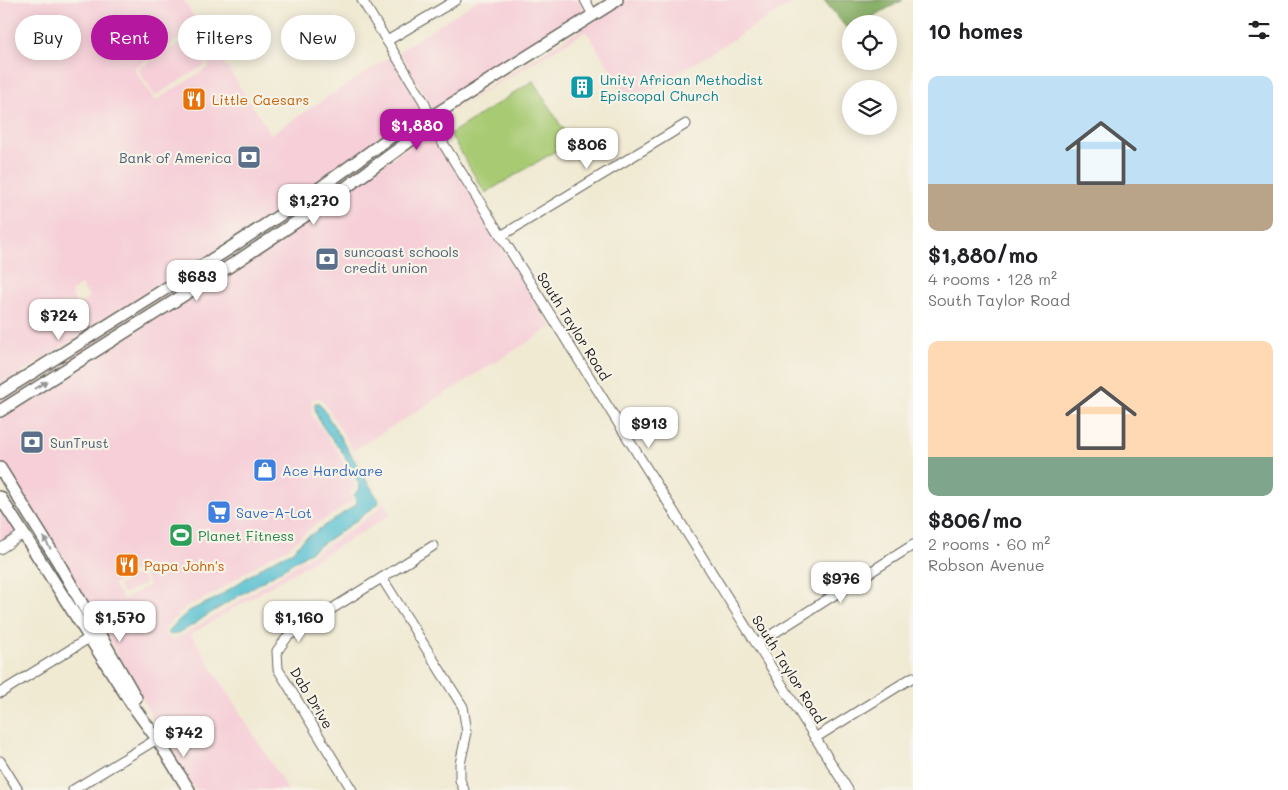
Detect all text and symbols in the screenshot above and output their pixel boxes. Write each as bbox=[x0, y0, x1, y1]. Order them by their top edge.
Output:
chip: Buy bbox=[15, 15, 81, 60]
chip: Rent bbox=[91, 15, 168, 60]
chip: Filters bbox=[178, 15, 271, 60]
chip: New bbox=[281, 15, 355, 60]
map controls bbox=[842, 15, 897, 135]
button: locate bbox=[842, 15, 897, 70]
icon: filters bbox=[1245, 16, 1273, 44]
text: 10 homes bbox=[928, 17, 1023, 44]
place label: Unity African Methodist Episcopal Church bbox=[600, 70, 763, 105]
building icon: Unity African Methodist Episcopal Church bbox=[569, 74, 595, 100]
button: layers bbox=[842, 80, 897, 135]
restaurant icon: Little Caesars bbox=[181, 86, 207, 112]
place label: Little Caesars bbox=[212, 90, 309, 109]
pin: $1,880 bbox=[376, 108, 458, 151]
icon: home bbox=[1056, 108, 1146, 198]
text: $1,880 bbox=[391, 114, 443, 135]
pin: $806 bbox=[557, 128, 617, 170]
text: $806 bbox=[567, 133, 607, 154]
bank icon: Bank of America bbox=[236, 144, 262, 170]
place label: Bank of America bbox=[119, 148, 232, 167]
pin: $1,270 bbox=[273, 184, 355, 226]
text: $1,270 bbox=[289, 189, 339, 210]
text: $1,880/mo bbox=[928, 241, 1038, 268]
place label: suncoast schools credit union bbox=[344, 242, 459, 277]
bank icon: suncoast schools credit union bbox=[314, 246, 340, 272]
pin: $683 bbox=[167, 260, 227, 302]
text: $683 bbox=[177, 265, 217, 286]
street label: South Taylor Road bbox=[533, 268, 615, 384]
text: 4 rooms · 128 m² bbox=[928, 268, 1057, 289]
text: South Taylor Road bbox=[928, 289, 1070, 310]
pin: $724 bbox=[29, 298, 89, 341]
text: $724 bbox=[40, 304, 78, 325]
icon: home bbox=[1056, 373, 1146, 463]
one-way arrow bbox=[35, 381, 48, 390]
pin: $913 bbox=[619, 406, 679, 449]
text: $913 bbox=[631, 412, 667, 433]
bank icon: SunTrust bbox=[19, 429, 45, 455]
place label: SunTrust bbox=[50, 433, 109, 452]
shop icon: Ace Hardware bbox=[252, 457, 278, 483]
place label: Ace Hardware bbox=[282, 461, 383, 480]
supermarket icon: Save-A-Lot bbox=[206, 499, 232, 525]
place label: Save-A-Lot bbox=[236, 503, 312, 522]
text: $806/mo bbox=[928, 506, 1022, 533]
sports icon: Planet Fitness bbox=[168, 522, 194, 548]
place label: Planet Fitness bbox=[198, 526, 294, 545]
text: 2 rooms · 60 m² bbox=[928, 533, 1050, 554]
one-way arrow bbox=[42, 537, 51, 550]
restaurant icon: Papa John's bbox=[114, 552, 140, 578]
text: Robson Avenue bbox=[928, 554, 1045, 575]
place label: Papa John's bbox=[144, 556, 225, 575]
pin: $976 bbox=[811, 562, 871, 604]
text: $976 bbox=[822, 567, 860, 588]
pin: $1,570 bbox=[79, 600, 161, 643]
pin: $1,160 bbox=[258, 600, 340, 643]
text: $1,570 bbox=[95, 606, 145, 627]
text: $1,160 bbox=[275, 606, 323, 627]
street label: South Taylor Road bbox=[748, 611, 830, 727]
street label: Dab Drive bbox=[286, 664, 338, 732]
pin: $742 bbox=[154, 716, 214, 758]
text: $742 bbox=[165, 721, 203, 742]

